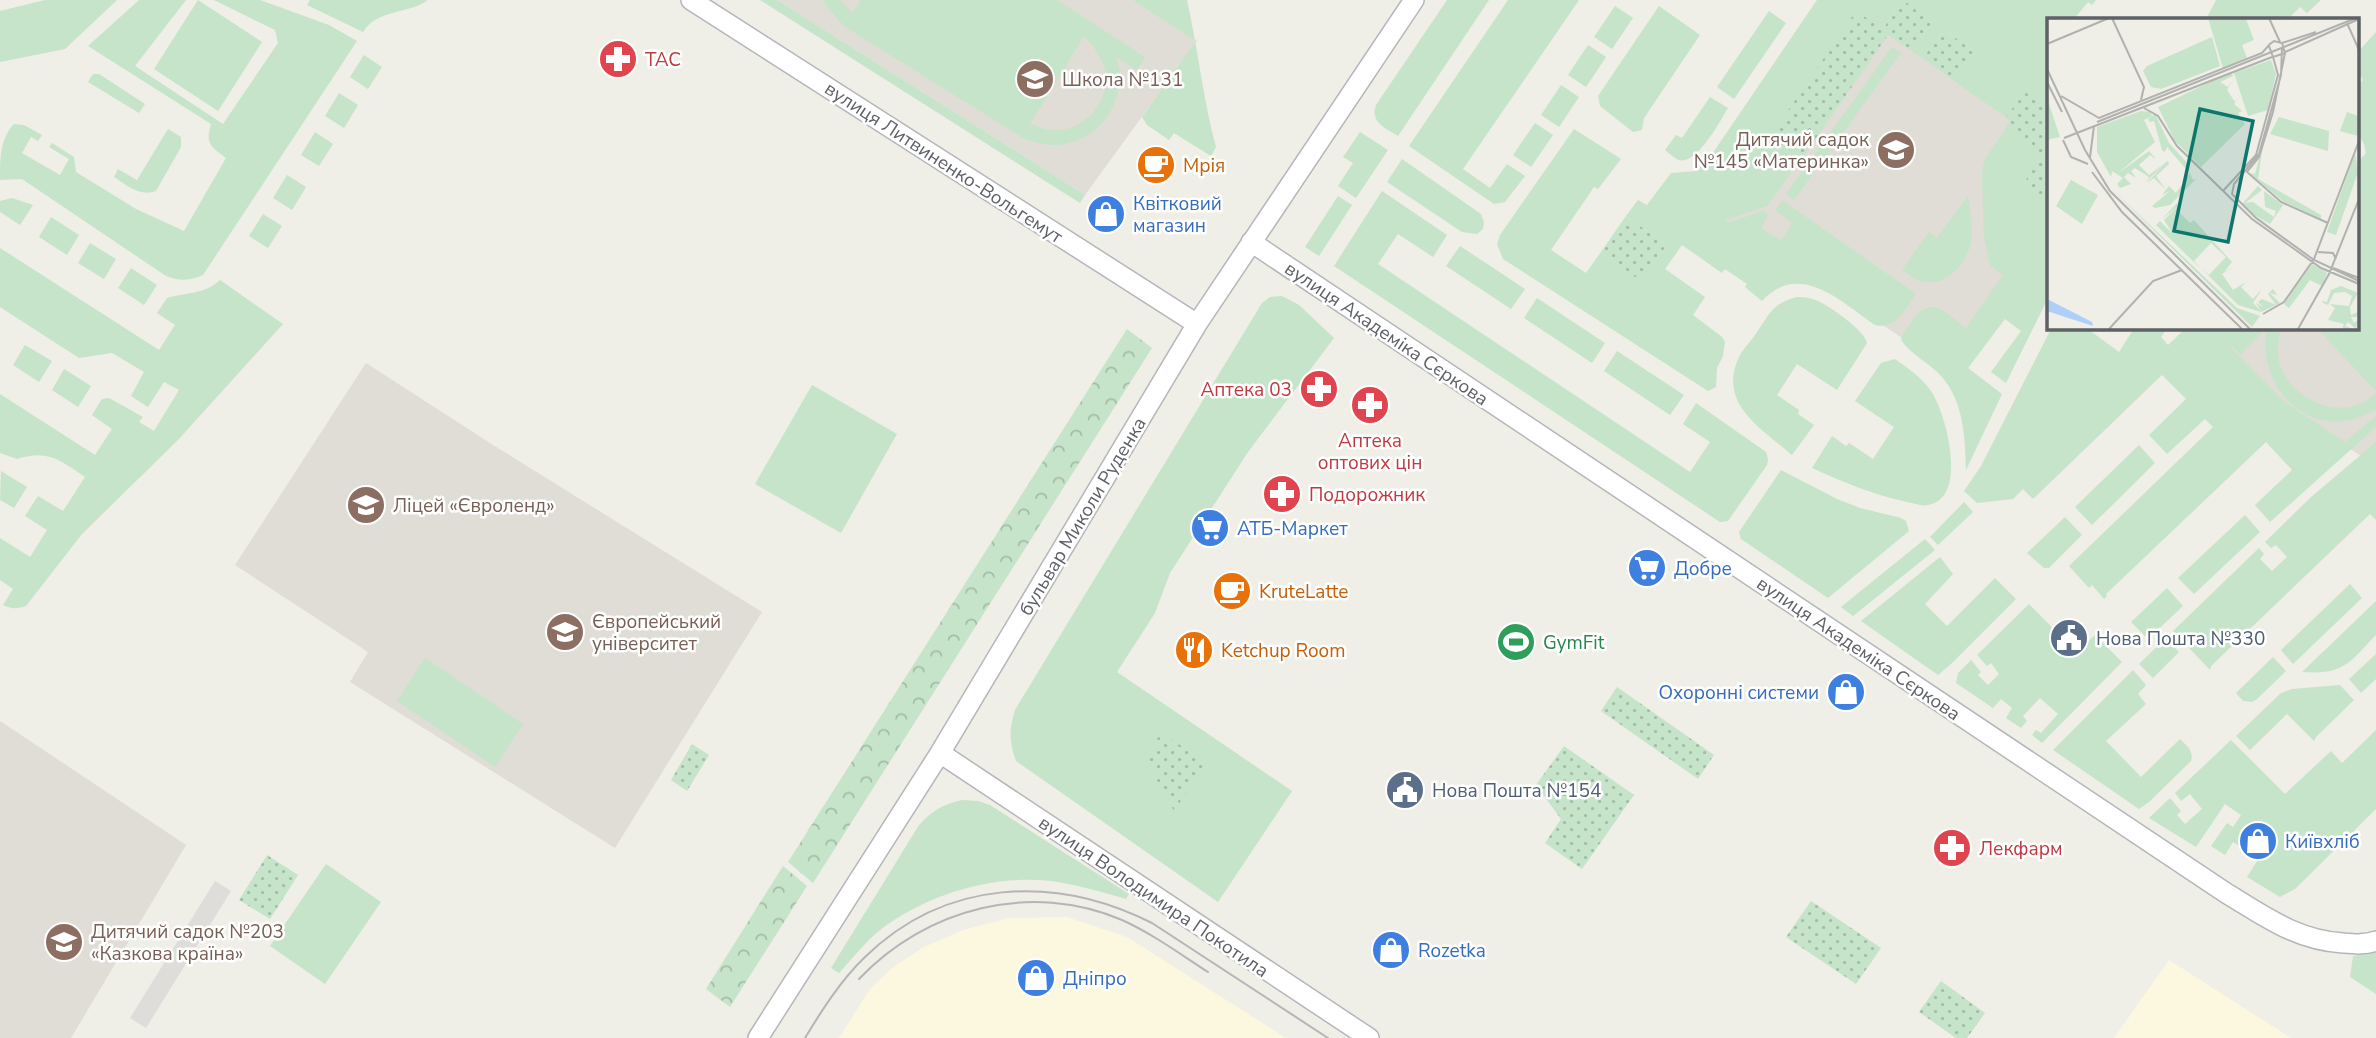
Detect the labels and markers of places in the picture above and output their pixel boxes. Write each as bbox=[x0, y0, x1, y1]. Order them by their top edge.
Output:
pharmacy icon: ТАС bbox=[597, 38, 639, 80]
place label: ТАС bbox=[645, 47, 681, 73]
school or university icon: Школа №131 bbox=[1014, 58, 1056, 100]
place label: Школа №131 bbox=[1062, 67, 1183, 93]
place label: Дитячий садок №145 «Материнка» bbox=[1694, 127, 1869, 175]
school or university icon: Дитячий садок №145 «Материнка» bbox=[1875, 129, 1917, 171]
cafe icon: Мрія bbox=[1135, 144, 1177, 186]
place label: Мрія bbox=[1183, 153, 1225, 179]
place label: Квітковий магазин bbox=[1133, 191, 1222, 239]
shop icon: Квітковий магазин bbox=[1085, 193, 1127, 235]
pharmacy icon: Аптека 03 bbox=[1298, 368, 1340, 410]
place label: Аптека 03 bbox=[1200, 377, 1292, 403]
pharmacy icon: Аптека оптових цін bbox=[1349, 384, 1391, 426]
place label: Аптека оптових цін bbox=[1318, 428, 1422, 476]
pharmacy icon: Подорожник bbox=[1261, 473, 1303, 515]
place label: Подорожник bbox=[1309, 482, 1425, 508]
school or university icon: Ліцей «Євроленд» bbox=[345, 484, 387, 526]
place label: Ліцей «Євроленд» bbox=[393, 493, 555, 519]
supermarket icon: АТБ-Маркет bbox=[1189, 507, 1231, 549]
place label: АТБ-Маркет bbox=[1237, 516, 1348, 542]
supermarket icon: Добре bbox=[1626, 547, 1668, 589]
place label: Добре bbox=[1674, 556, 1732, 582]
cafe icon: KruteLatte bbox=[1211, 570, 1253, 612]
place label: KruteLatte bbox=[1259, 579, 1348, 605]
place label: Європейський університет bbox=[592, 609, 721, 657]
school or university icon: Європейський університет bbox=[544, 611, 586, 653]
public building icon: Нова Пошта №330 bbox=[2048, 617, 2090, 659]
sports icon: GymFit bbox=[1495, 621, 1537, 663]
place label: Нова Пошта №330 bbox=[2096, 626, 2265, 652]
restaurant icon: Ketchup Room bbox=[1173, 629, 1215, 671]
place label: GymFit bbox=[1543, 630, 1605, 656]
place label: Ketchup Room bbox=[1221, 638, 1345, 664]
shop icon: Охоронні системи bbox=[1825, 671, 1867, 713]
place label: Охоронні системи bbox=[1659, 680, 1819, 706]
public building icon: Нова Пошта №154 bbox=[1384, 769, 1426, 811]
place label: Нова Пошта №154 bbox=[1432, 778, 1601, 804]
shop icon: Київхліб bbox=[2237, 820, 2279, 862]
pharmacy icon: Лекфарм bbox=[1931, 827, 1973, 869]
place label: Київхліб bbox=[2285, 829, 2360, 855]
place label: Лекфарм bbox=[1979, 836, 2063, 862]
place label: Дитячий садок №203 «Казкова країна» bbox=[91, 919, 284, 967]
school or university icon: Дитячий садок №203 «Казкова країна» bbox=[43, 921, 85, 963]
shop icon: Rozetka bbox=[1370, 929, 1412, 971]
place label: Rozetka bbox=[1418, 938, 1486, 964]
shop icon: Дніпро bbox=[1015, 957, 1057, 999]
place label: Дніпро bbox=[1063, 966, 1127, 992]

